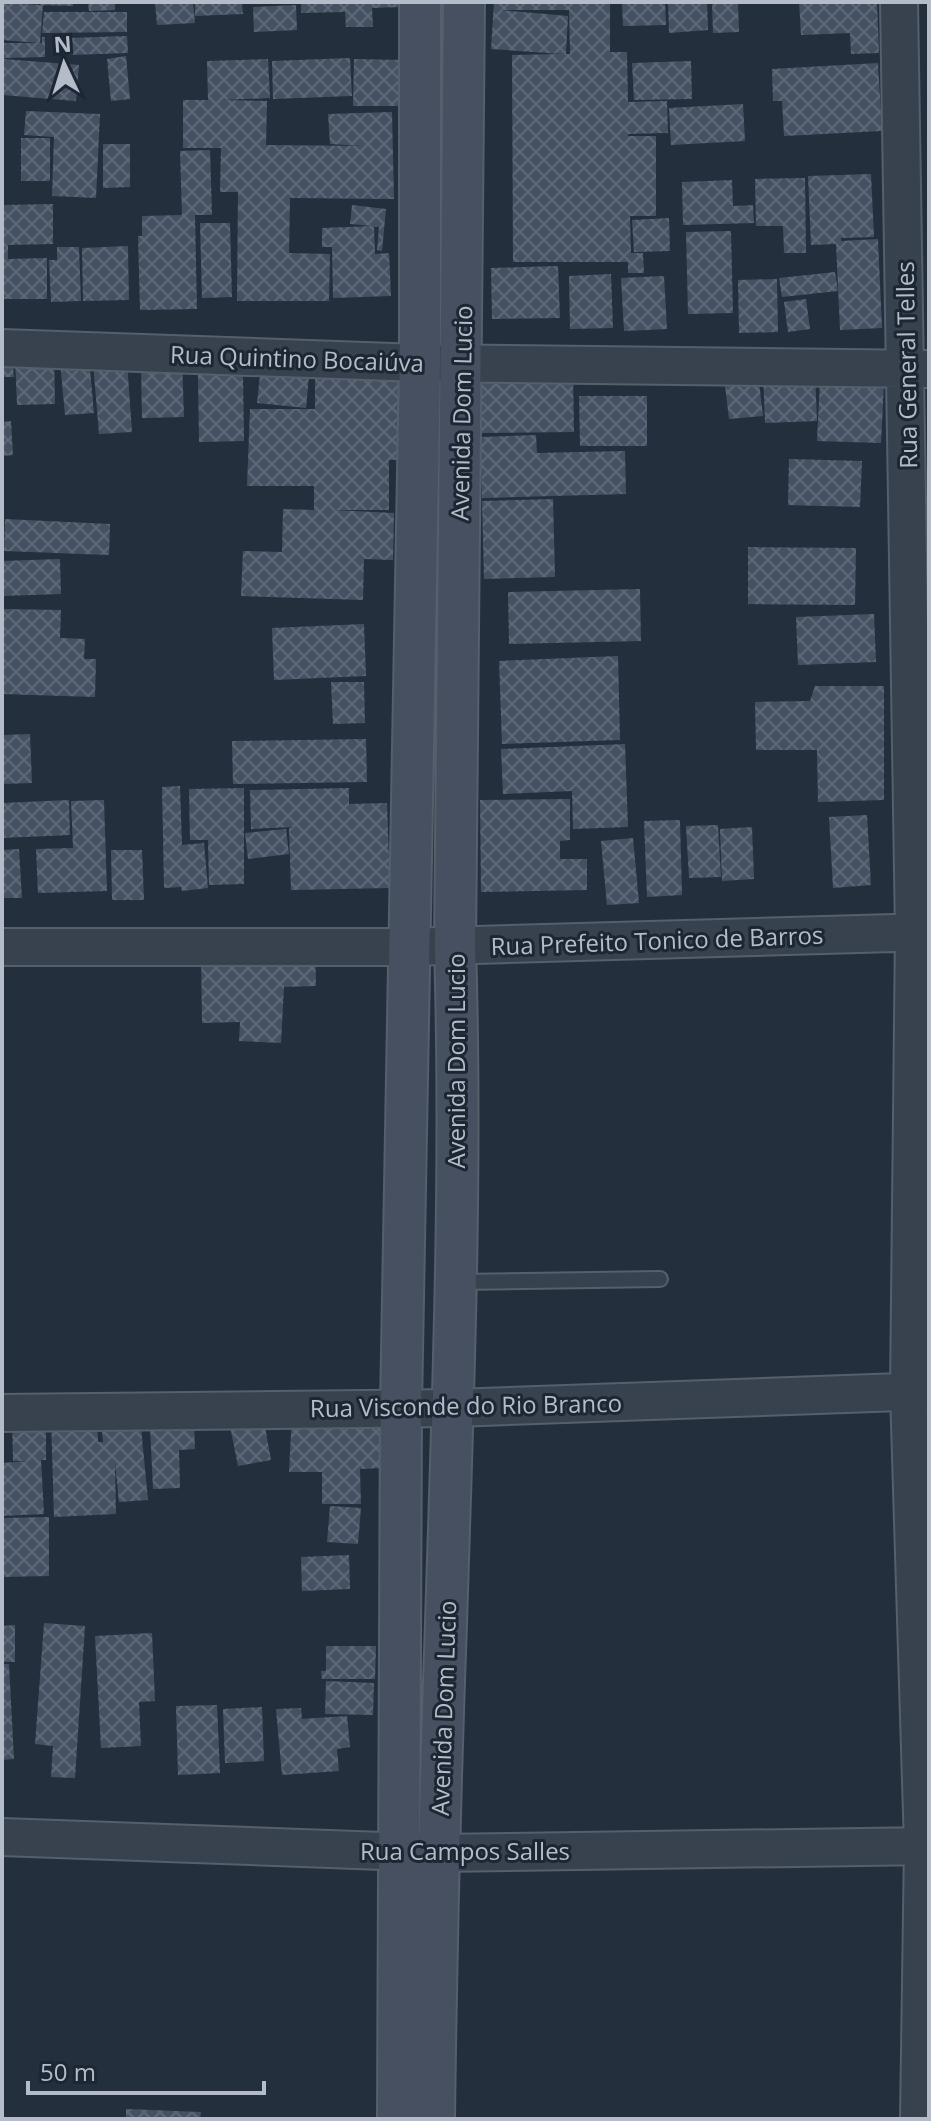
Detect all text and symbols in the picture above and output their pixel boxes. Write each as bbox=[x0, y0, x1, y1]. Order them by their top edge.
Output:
north arrow bbox=[24, 24, 104, 104]
text: N bbox=[53, 27, 73, 59]
street label: Rua General Telles bbox=[888, 261, 924, 469]
street label: Avenida Dom Lucio bbox=[443, 305, 479, 521]
street label: Rua Quintino Bocaiúva bbox=[169, 337, 425, 379]
street label: Rua Prefeito Tonico de Barros bbox=[490, 918, 824, 962]
street label: Avenida Dom Lucio bbox=[439, 953, 472, 1169]
street label: Rua Visconde do Rio Branco bbox=[310, 1386, 622, 1424]
street label: Avenida Dom Lucio bbox=[423, 1600, 463, 1816]
street label: Rua Campos Salles bbox=[360, 1834, 570, 1867]
scale bar bbox=[28, 2045, 264, 2095]
text: 50 m bbox=[40, 2055, 96, 2088]

